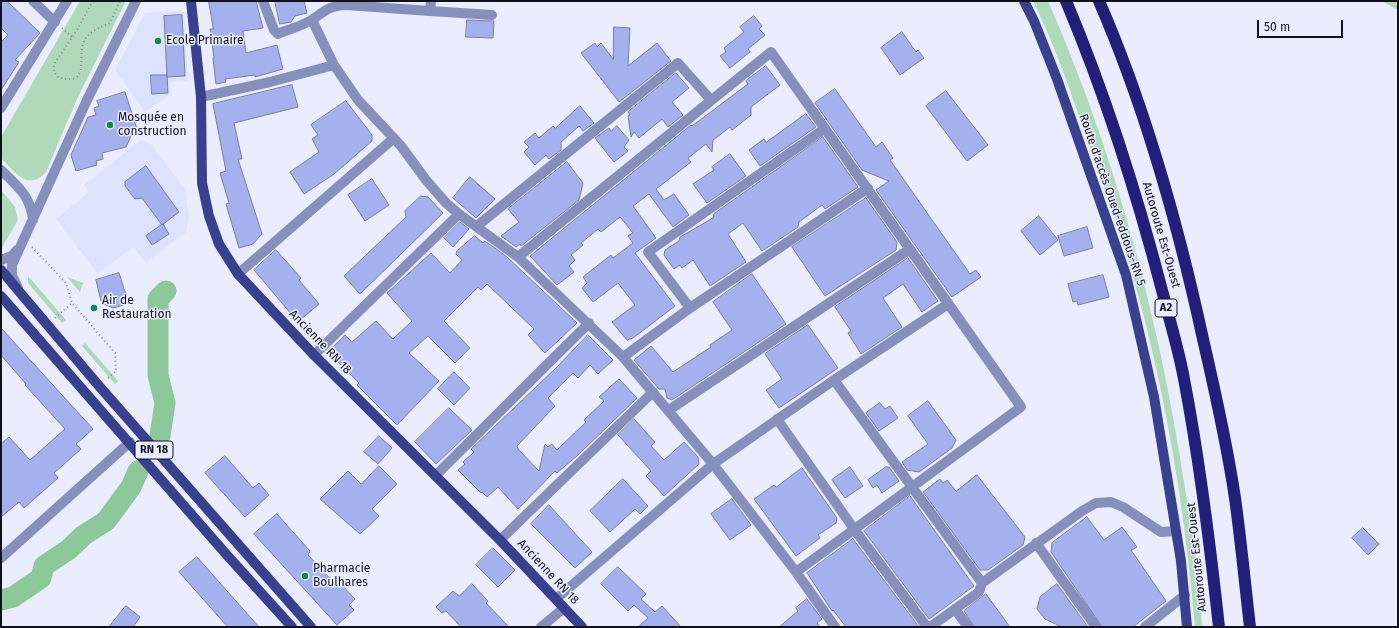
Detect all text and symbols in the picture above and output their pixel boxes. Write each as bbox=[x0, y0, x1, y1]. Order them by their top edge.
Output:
scale bar bbox=[1259, 12, 1345, 38]
text: 50 m bbox=[1264, 20, 1290, 34]
place label: Ecole Primaire bbox=[166, 34, 244, 48]
marker: Ecole Primaire bbox=[153, 36, 163, 46]
place label: Mosquée en construction bbox=[118, 111, 187, 139]
street label: Route d'accès Oued-eddous-RN 5 bbox=[1076, 112, 1148, 288]
marker: Mosquée en construction bbox=[105, 120, 115, 130]
street label: Autoroute Est-Ouest bbox=[1139, 180, 1183, 290]
place label: Air de Restauration bbox=[102, 294, 171, 322]
road number: A2 bbox=[1155, 299, 1177, 317]
marker: Air de Restauration bbox=[89, 303, 99, 313]
street label: Ancienne RN 18 bbox=[286, 307, 354, 377]
road number: RN 18 bbox=[135, 441, 173, 459]
street label: Autoroute Est-Ouest bbox=[1184, 502, 1210, 612]
street label: Ancienne RN 18 bbox=[514, 536, 582, 608]
place label: Pharmacie Boulhares bbox=[313, 562, 370, 590]
marker: Pharmacie Boulhares bbox=[300, 571, 310, 581]

